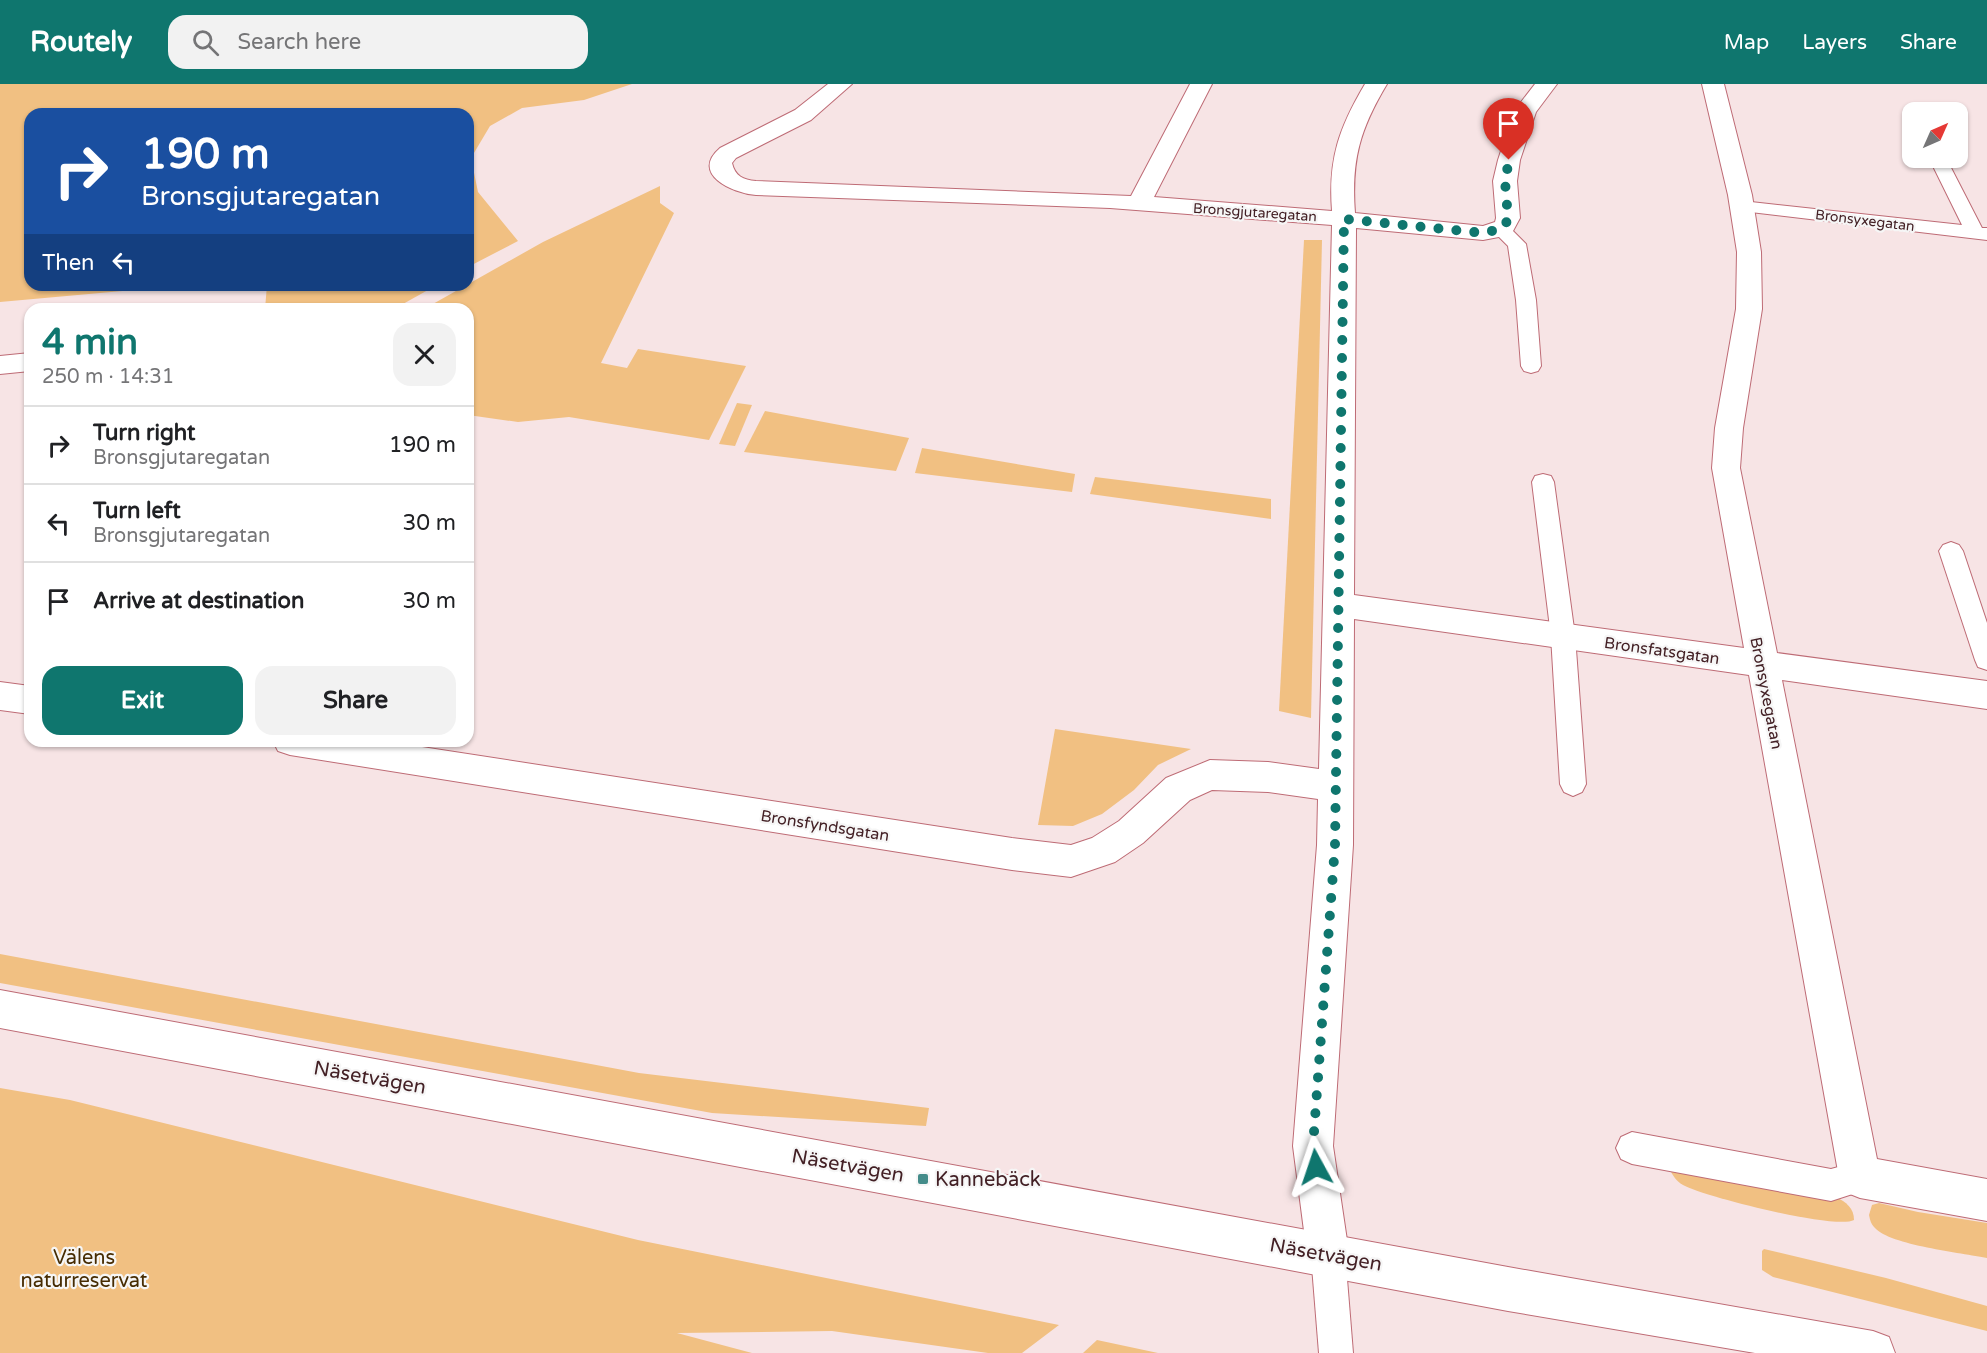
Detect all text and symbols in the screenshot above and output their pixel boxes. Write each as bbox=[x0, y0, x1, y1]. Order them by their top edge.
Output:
search box bbox=[168, 15, 588, 69]
text: Routely bbox=[30, 25, 132, 59]
icon: search bbox=[189, 26, 222, 59]
text: Search here bbox=[237, 29, 361, 55]
text: Map bbox=[1724, 30, 1769, 55]
text: Layers bbox=[1802, 30, 1867, 55]
text: Share bbox=[1900, 30, 1957, 55]
pin bbox=[1483, 98, 1534, 160]
north arrow bbox=[1902, 102, 1968, 168]
map controls bbox=[1902, 102, 1968, 168]
icon: arrive bbox=[1492, 107, 1525, 140]
text: 190 m bbox=[141, 129, 270, 180]
icon: right bbox=[42, 132, 120, 210]
text: Bronsgjutaregatan bbox=[141, 180, 380, 213]
street label: Bronsgjutaregatan bbox=[1193, 200, 1317, 225]
street label: Bronsyxegatan bbox=[1814, 206, 1916, 235]
icon: left bbox=[107, 246, 140, 279]
text: Then bbox=[42, 250, 95, 276]
text: 4 min bbox=[42, 321, 138, 364]
button: close bbox=[393, 323, 456, 386]
text: 250 m · 14:31 bbox=[42, 365, 174, 389]
text: Turn right bbox=[93, 420, 195, 446]
icon: right bbox=[42, 429, 75, 462]
text: 190 m bbox=[389, 432, 456, 458]
text: Bronsgjutaregatan bbox=[93, 446, 270, 470]
text: Turn left bbox=[93, 498, 181, 524]
icon: left bbox=[42, 507, 75, 540]
text: 30 m bbox=[402, 510, 456, 536]
text: Bronsgjutaregatan bbox=[93, 524, 270, 548]
icon: arrive bbox=[42, 585, 75, 618]
text: Arrive at destination bbox=[93, 588, 304, 614]
text: 30 m bbox=[402, 588, 456, 614]
street label: Bronsfatsgatan bbox=[1603, 633, 1721, 669]
street label: Bronsyxegatan bbox=[1745, 635, 1787, 751]
button: Exit bbox=[42, 666, 243, 735]
button: Share bbox=[255, 666, 456, 735]
street label: Bronsfyndsgatan bbox=[759, 806, 891, 846]
street label: Näsetvägen bbox=[312, 1056, 428, 1100]
position arrow bbox=[1284, 1135, 1348, 1199]
street label: Näsetvägen bbox=[790, 1144, 906, 1188]
place label: Kannebäck bbox=[935, 1168, 1041, 1192]
marker: Kannebäck bbox=[916, 1172, 930, 1186]
street label: Näsetvägen bbox=[1268, 1233, 1384, 1277]
park label: Välens naturreservat bbox=[20, 1246, 148, 1293]

